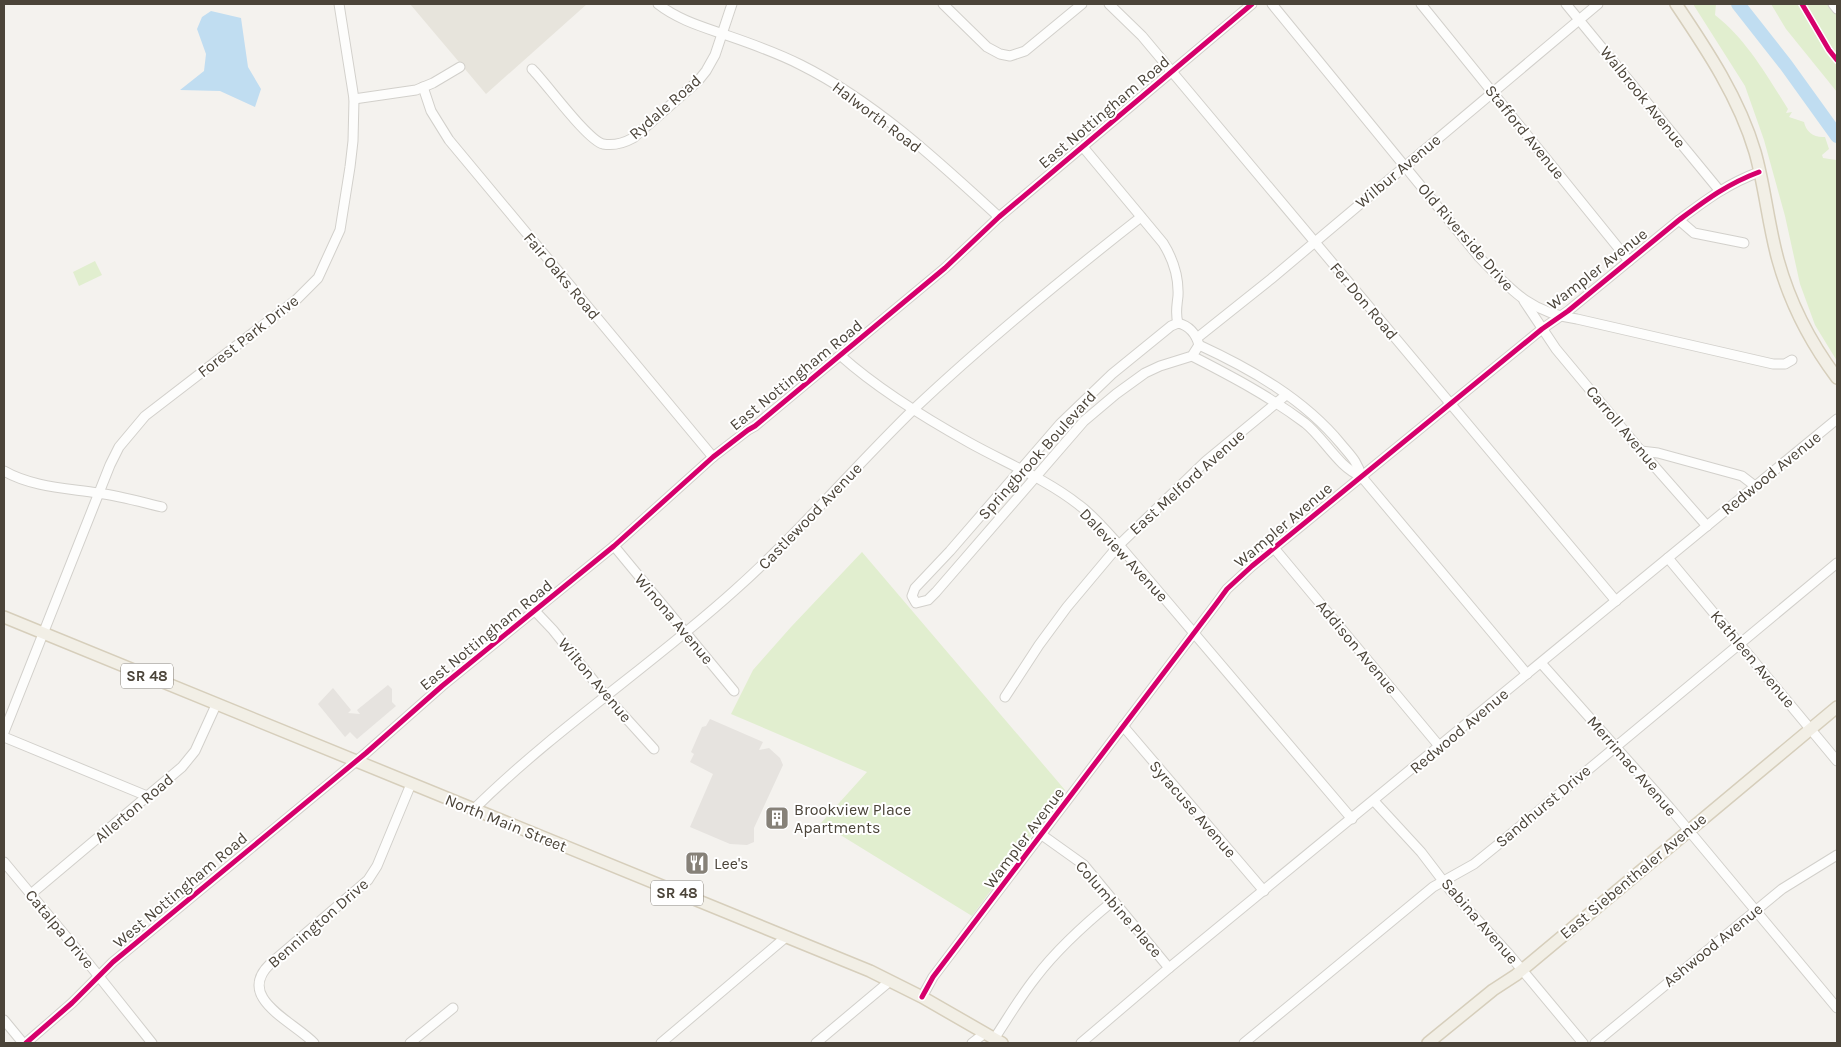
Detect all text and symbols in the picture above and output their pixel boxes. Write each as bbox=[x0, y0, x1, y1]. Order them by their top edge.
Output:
street label: Walbrook Avenue bbox=[1596, 42, 1690, 152]
street label: East Nottingham Road bbox=[1035, 52, 1173, 172]
street label: Rydale Road bbox=[625, 71, 705, 143]
street label: Halworth Road bbox=[829, 77, 925, 157]
street label: Stafford Avenue bbox=[1481, 81, 1569, 183]
street label: Wilbur Avenue bbox=[1352, 130, 1444, 212]
street label: Old Riverside Drive bbox=[1414, 179, 1518, 295]
street label: Wampler Avenue bbox=[1543, 224, 1651, 314]
street label: Fair Oaks Road bbox=[520, 228, 604, 324]
street label: Fer Don Road bbox=[1326, 258, 1402, 344]
street label: Forest Park Drive bbox=[194, 291, 302, 381]
street label: East Nottingham Road bbox=[726, 316, 866, 434]
street label: Carroll Avenue bbox=[1582, 382, 1664, 474]
street label: Springbrook Boulevard bbox=[974, 387, 1100, 523]
street label: East Melford Avenue bbox=[1126, 425, 1248, 539]
street label: Redwood Avenue bbox=[1717, 427, 1825, 519]
street label: Castlewood Avenue bbox=[754, 459, 866, 573]
street label: Wampler Avenue bbox=[1230, 479, 1336, 571]
street label: Daleview Avenue bbox=[1076, 504, 1172, 606]
street label: Winona Avenue bbox=[631, 570, 717, 668]
street label: East Nottingham Road bbox=[416, 576, 556, 694]
street label: Addison Avenue bbox=[1312, 596, 1402, 698]
street label: Kathleen Avenue bbox=[1707, 606, 1799, 712]
street label: Wilton Avenue bbox=[554, 634, 636, 726]
road number: SR 48 bbox=[121, 664, 173, 688]
street label: Redwood Avenue bbox=[1406, 684, 1512, 778]
street label: Merrimac Avenue bbox=[1583, 712, 1681, 820]
street label: Syracuse Avenue bbox=[1146, 756, 1240, 862]
street label: Sandhurst Drive bbox=[1492, 761, 1594, 851]
street label: Allerton Road bbox=[91, 769, 177, 847]
street label: Wampler Avenue bbox=[980, 784, 1068, 892]
street label: North Main Street bbox=[442, 790, 570, 856]
place label: Brookview Place Apartments bbox=[794, 800, 911, 837]
building icon: Brookview Place Apartments bbox=[764, 805, 790, 831]
street label: East Siebenthaler Avenue bbox=[1556, 809, 1710, 943]
street label: West Nottingham Road bbox=[109, 828, 251, 952]
restaurant icon: Lee's bbox=[684, 850, 710, 876]
place label: Lee's bbox=[714, 854, 749, 873]
street label: Columbine Place bbox=[1072, 857, 1166, 961]
street label: Bennington Drive bbox=[264, 874, 372, 972]
street label: Sabina Avenue bbox=[1438, 874, 1522, 968]
road number: SR 48 bbox=[651, 880, 703, 906]
street label: Catalpa Drive bbox=[21, 886, 99, 972]
street label: Ashwood Avenue bbox=[1660, 899, 1766, 991]

